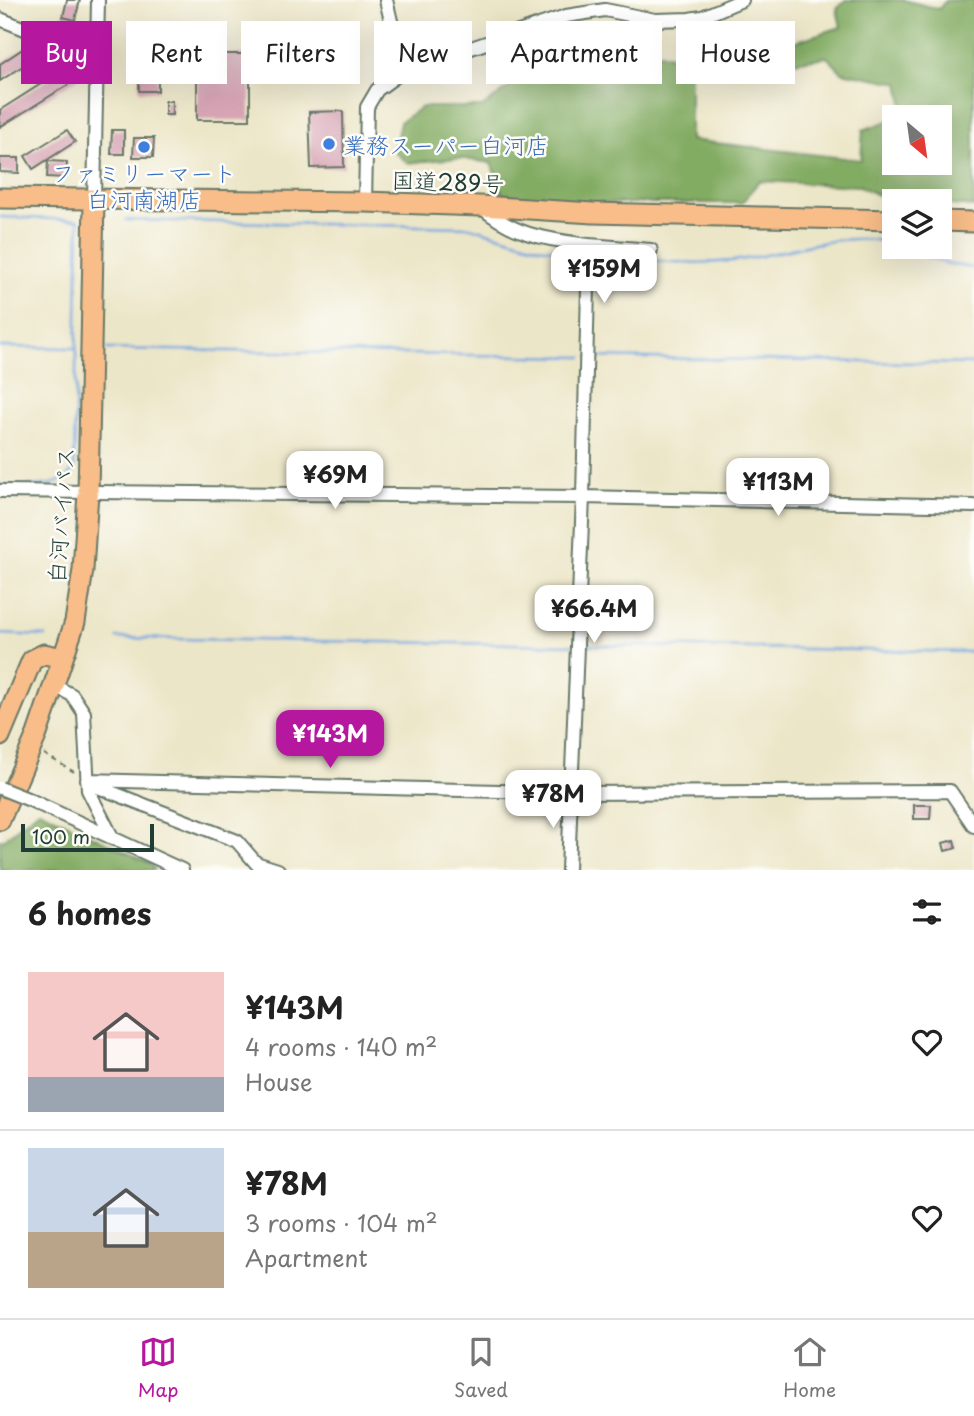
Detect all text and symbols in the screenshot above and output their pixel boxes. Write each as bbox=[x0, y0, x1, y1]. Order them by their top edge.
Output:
chip: Buy bbox=[21, 21, 112, 84]
chip: Rent bbox=[126, 21, 227, 84]
chip: Filters bbox=[241, 21, 360, 84]
chip: New bbox=[374, 21, 472, 84]
chip: Apartment bbox=[486, 21, 662, 84]
chip: House bbox=[676, 21, 795, 84]
north arrow bbox=[882, 105, 952, 175]
map controls bbox=[882, 105, 952, 259]
place label: 業務スーパー白河店 bbox=[343, 127, 549, 162]
marker: 業務スーパー白河店 bbox=[321, 136, 337, 152]
marker: ファミリーマート 白河南湖店 bbox=[136, 139, 152, 155]
place label: ファミリーマート 白河南湖店 bbox=[52, 155, 236, 216]
street label: 国道289号 bbox=[391, 162, 505, 200]
button: layers bbox=[882, 189, 952, 259]
pin: ¥159M bbox=[555, 246, 653, 305]
text: ¥159M bbox=[567, 250, 641, 285]
street label: 白河バイパス bbox=[38, 445, 82, 585]
pin: ¥69M bbox=[294, 452, 376, 511]
text: ¥69M bbox=[302, 456, 368, 491]
pin: ¥113M bbox=[729, 458, 827, 518]
text: ¥113M bbox=[742, 463, 814, 498]
pin: ¥66.4M bbox=[537, 586, 651, 645]
text: ¥66.4M bbox=[551, 590, 637, 625]
pin: ¥143M bbox=[281, 710, 379, 770]
text: ¥143M bbox=[292, 715, 368, 750]
pin: ¥78M bbox=[512, 770, 594, 830]
text: ¥78M bbox=[521, 775, 585, 810]
scale bar bbox=[21, 821, 154, 853]
text: 100 m bbox=[32, 822, 90, 850]
text: 6 homes bbox=[28, 890, 151, 935]
icon: filters bbox=[908, 893, 946, 931]
text: ¥143M bbox=[245, 984, 344, 1029]
icon: home bbox=[84, 1000, 168, 1084]
icon: heart bbox=[908, 1023, 946, 1061]
text: 4 rooms · 140 m² bbox=[245, 1029, 437, 1064]
text: House bbox=[245, 1064, 312, 1099]
text: ¥78M bbox=[245, 1160, 328, 1205]
icon: home bbox=[84, 1176, 168, 1260]
icon: heart bbox=[908, 1199, 946, 1237]
text: 3 rooms · 104 m² bbox=[245, 1205, 438, 1240]
text: Apartment bbox=[245, 1240, 368, 1275]
tab: Map bbox=[138, 1333, 178, 1403]
tab: Saved bbox=[454, 1333, 508, 1403]
tab: Home bbox=[783, 1333, 836, 1403]

